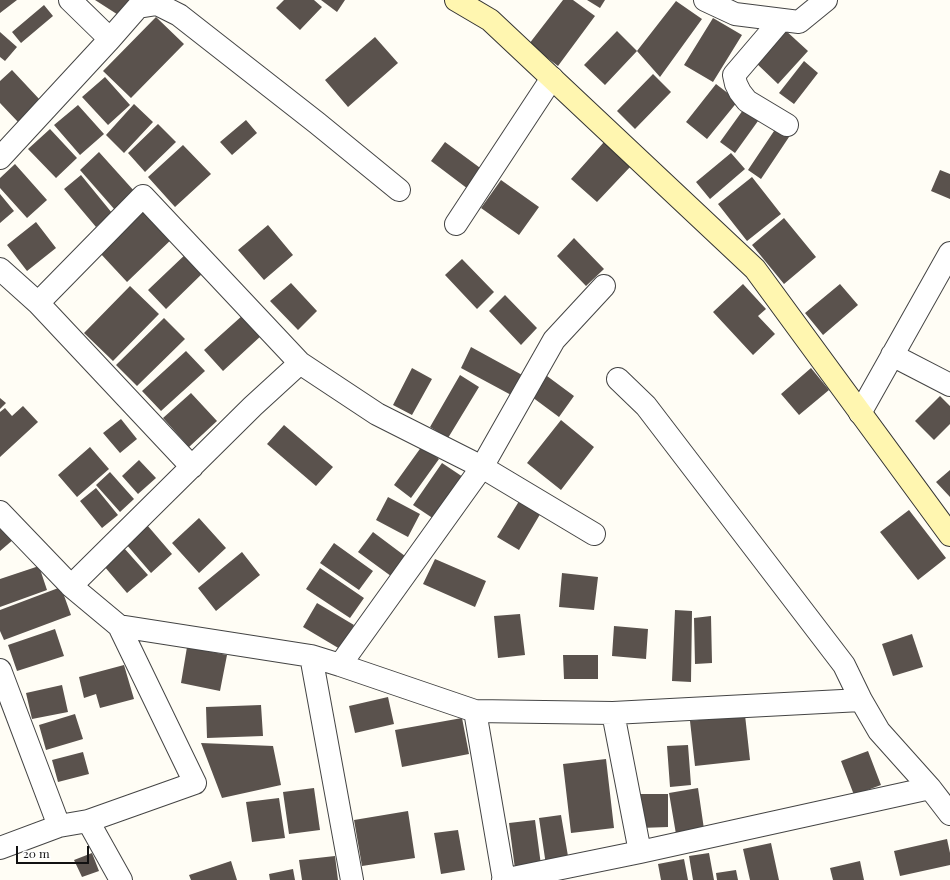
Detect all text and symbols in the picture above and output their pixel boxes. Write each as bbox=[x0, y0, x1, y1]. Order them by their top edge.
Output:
scale bar bbox=[18, 838, 91, 864]
text: 20 m bbox=[23, 845, 50, 861]

